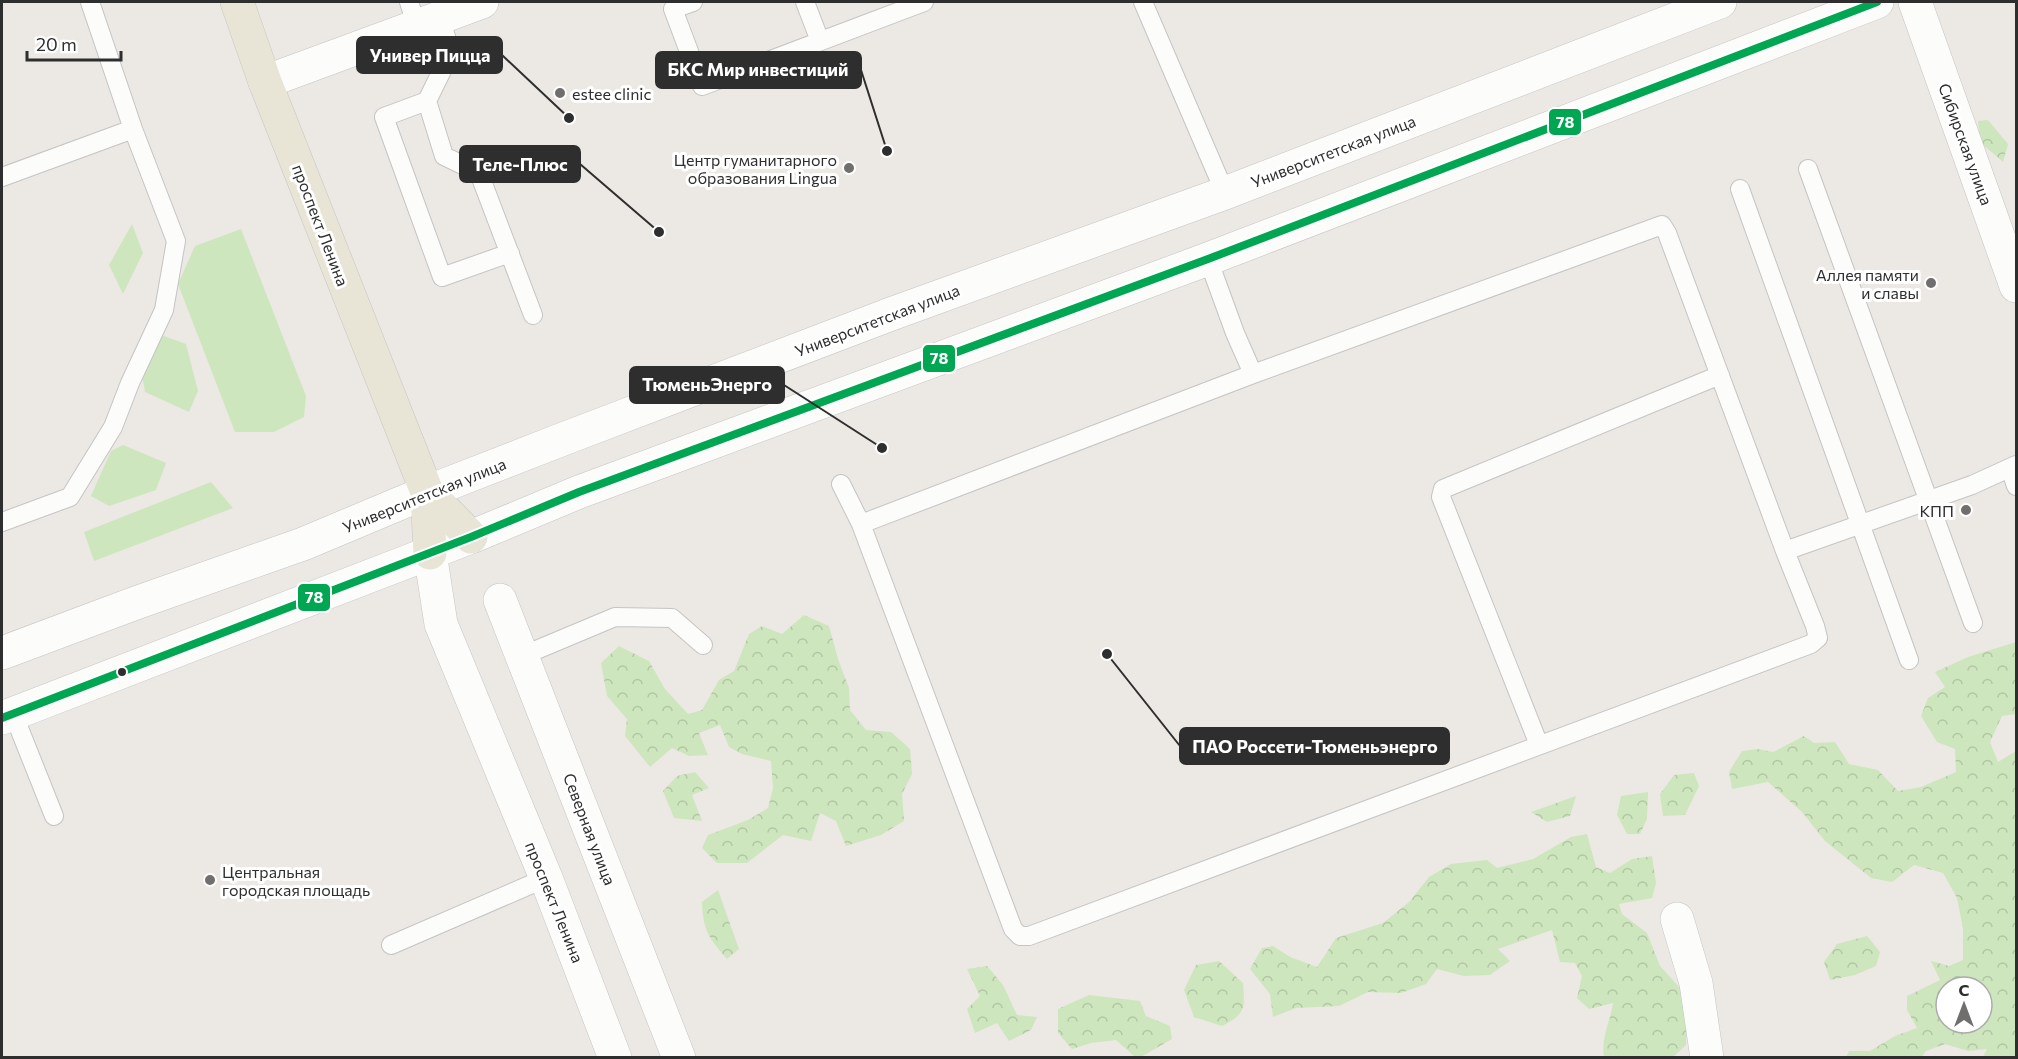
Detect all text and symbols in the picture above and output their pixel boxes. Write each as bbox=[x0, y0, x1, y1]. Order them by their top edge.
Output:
scale bar bbox=[27, 24, 122, 62]
text: 20 m bbox=[36, 33, 77, 55]
callout: Универ Пицца bbox=[357, 37, 502, 73]
text: Универ Пицца bbox=[370, 44, 490, 66]
callout: БКС Мир инвестиций bbox=[656, 52, 861, 88]
text: БКС Мир инвестиций bbox=[667, 58, 849, 80]
street label: Сибирская улица bbox=[1935, 80, 1997, 208]
place label: estee clinic bbox=[572, 84, 651, 103]
marker: estee clinic bbox=[553, 86, 567, 100]
line badge: 78 bbox=[1548, 108, 1582, 136]
street label: Университетская улица bbox=[1248, 111, 1418, 191]
text: 78 bbox=[1556, 112, 1574, 131]
callout: Теле-Плюс bbox=[460, 146, 580, 182]
place label: Центр гуманитарного образования Lingua bbox=[674, 150, 837, 187]
text: Теле-Плюс bbox=[472, 153, 568, 175]
street label: проспект Ленина bbox=[289, 161, 353, 289]
marker: Центр гуманитарного образования Lingua bbox=[842, 161, 856, 175]
place label: Аллея памяти и славы bbox=[1816, 265, 1919, 302]
marker: Аллея памяти и славы bbox=[1924, 276, 1938, 290]
street label: Университетская улица bbox=[792, 280, 962, 360]
line badge: 78 bbox=[922, 344, 956, 373]
text: 78 bbox=[930, 348, 948, 367]
callout: ТюменьЭнерго bbox=[630, 367, 784, 403]
text: ТюменьЭнерго bbox=[642, 373, 772, 395]
street label: Университетская улица bbox=[339, 453, 509, 537]
place label: КПП bbox=[1919, 501, 1954, 520]
marker: КПП bbox=[1959, 503, 1973, 517]
line badge: 78 bbox=[297, 583, 331, 612]
text: 78 bbox=[305, 587, 323, 606]
unlabelled marker bbox=[116, 666, 128, 678]
callout: ПАО Россети-Тюменьэнерго bbox=[1180, 728, 1449, 764]
text: ПАО Россети-Тюменьэнерго bbox=[1192, 735, 1438, 757]
street label: Северная улица bbox=[560, 770, 620, 888]
street label: проспект Ленина bbox=[522, 839, 588, 965]
place label: Центральная городская площадь bbox=[222, 862, 370, 899]
marker: Центральная городская площадь bbox=[203, 873, 217, 887]
north arrow bbox=[1934, 975, 1994, 1035]
text: С bbox=[1959, 980, 1970, 999]

